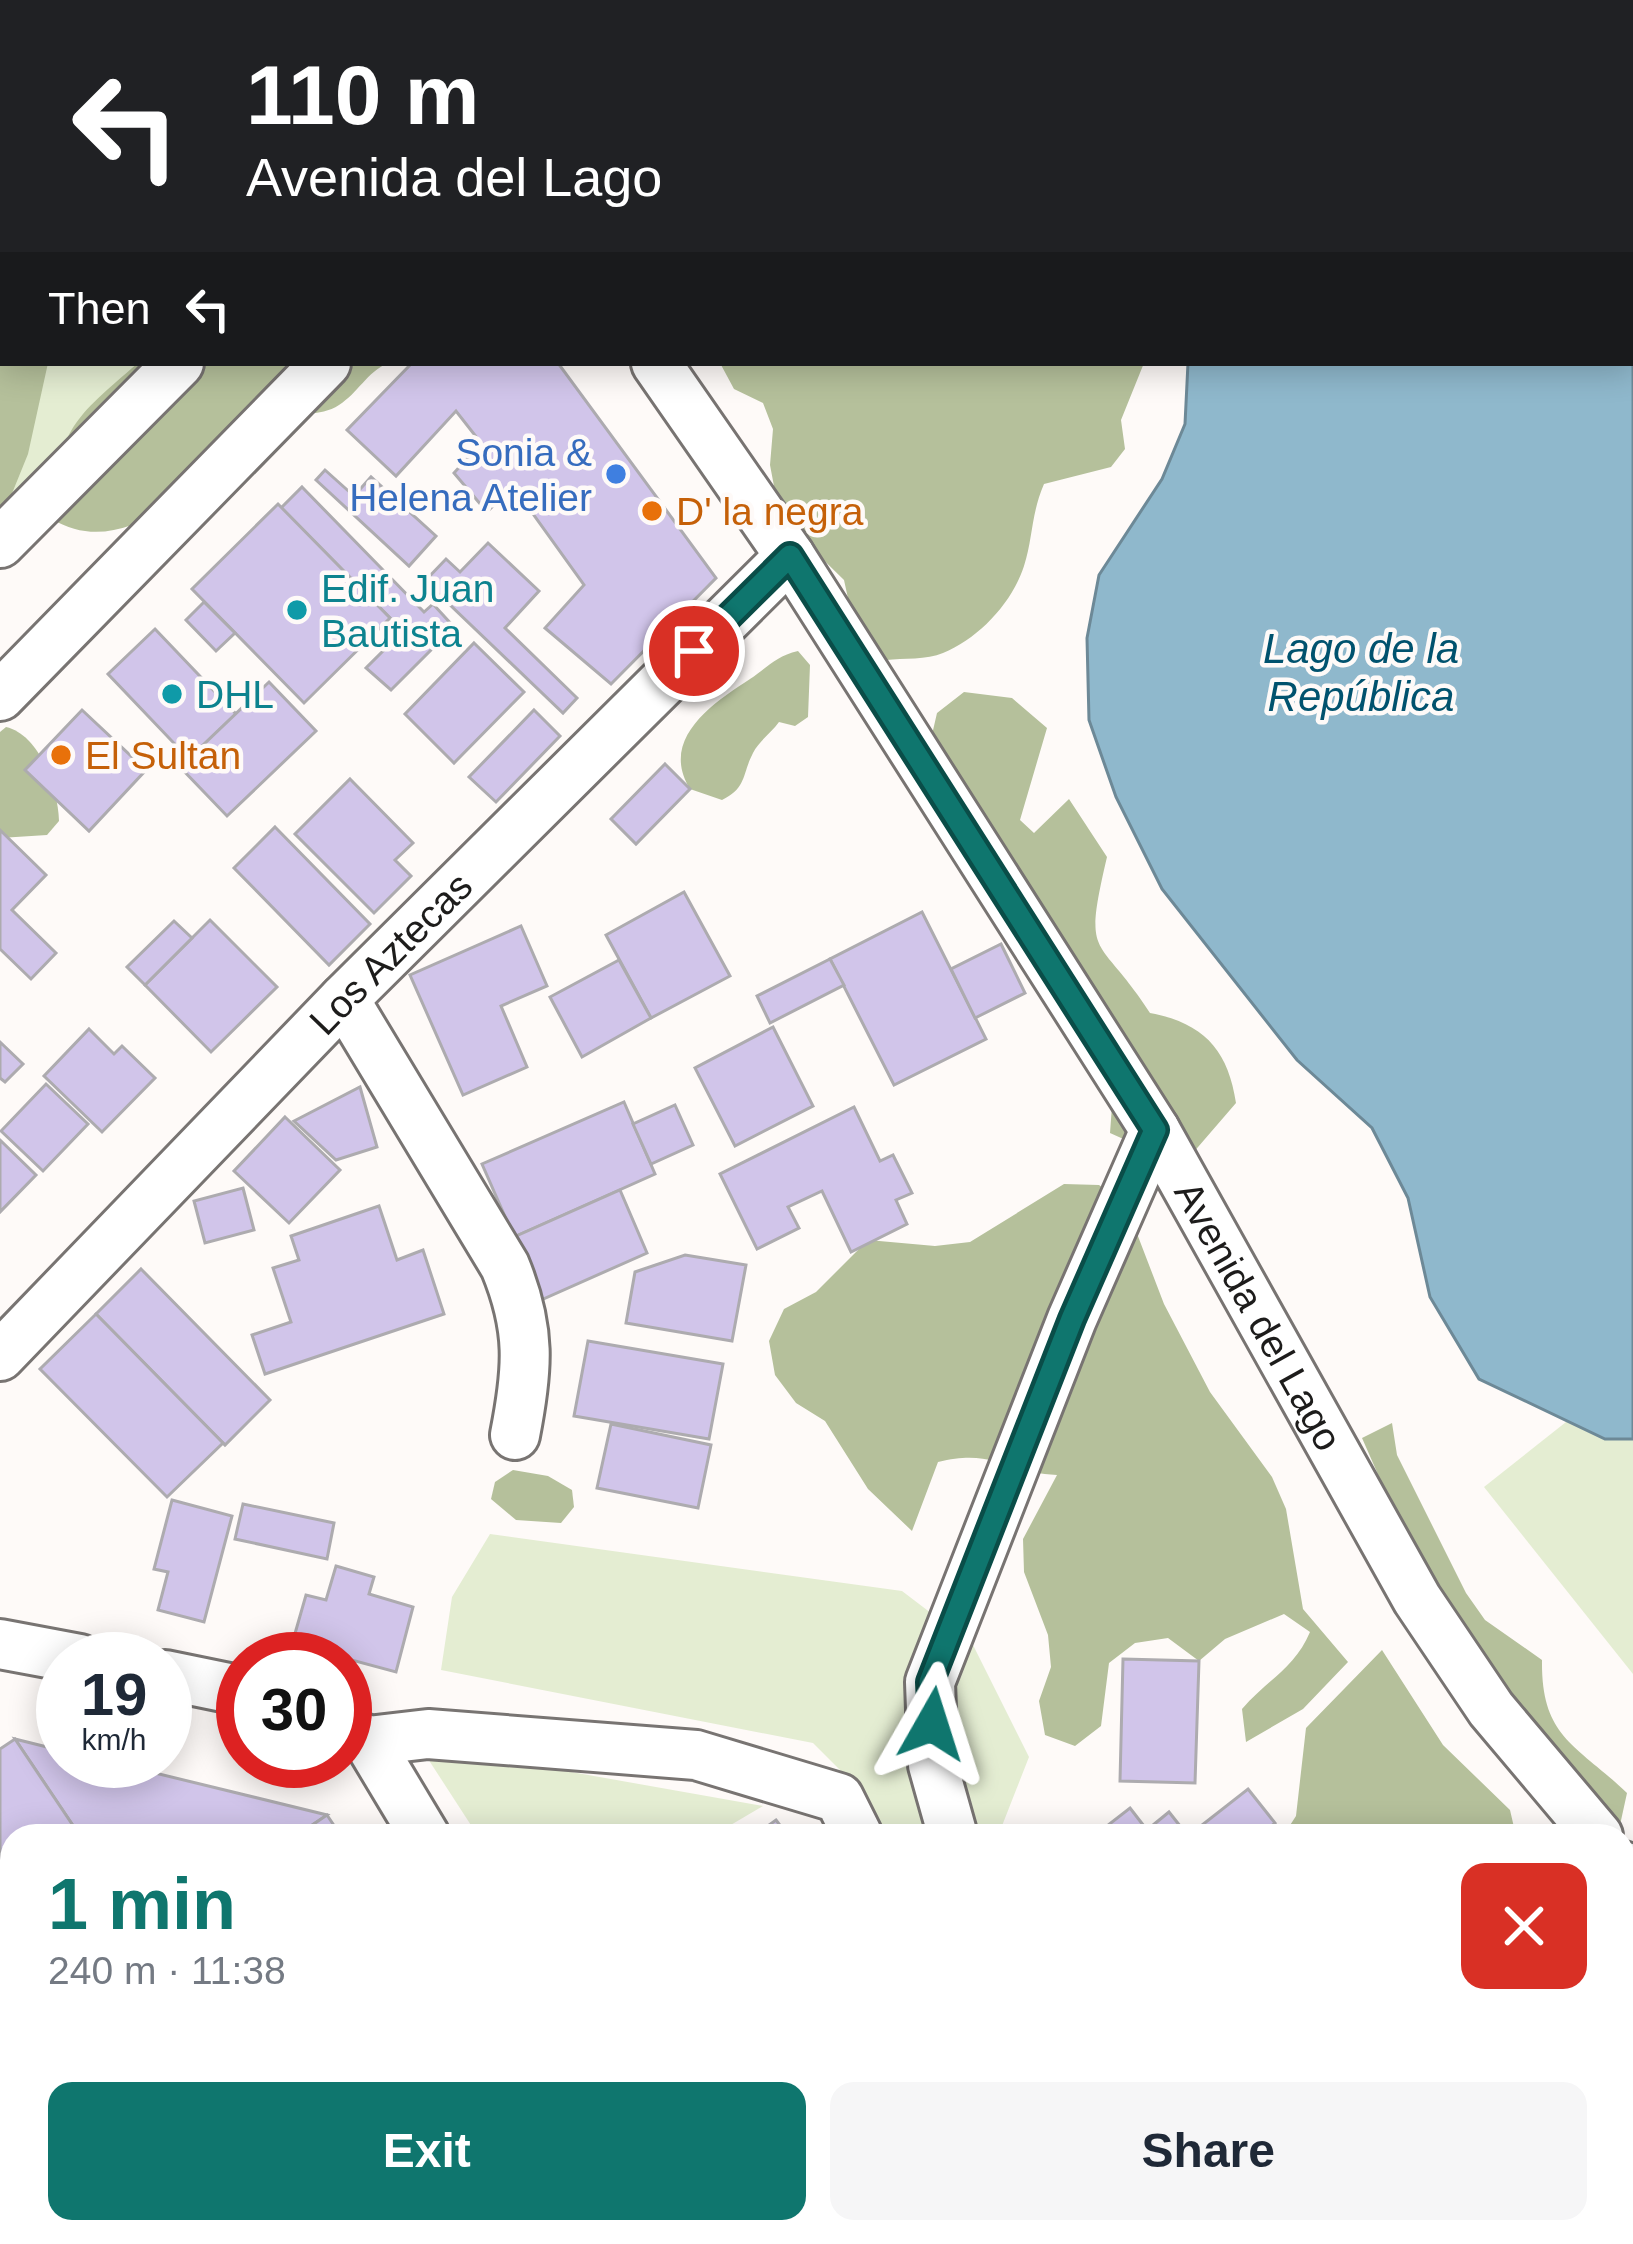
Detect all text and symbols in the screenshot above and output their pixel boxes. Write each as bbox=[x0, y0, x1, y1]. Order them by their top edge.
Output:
icon: left bbox=[48, 48, 204, 204]
text: 110 m bbox=[246, 48, 480, 142]
text: Avenida del Lago bbox=[246, 147, 662, 207]
icon: left bbox=[175, 276, 241, 342]
text: Then bbox=[48, 283, 151, 334]
place label: Sonia & Helena Atelier bbox=[349, 431, 592, 519]
marker: Sonia & Helena Atelier bbox=[603, 461, 629, 487]
place label: D' la negra bbox=[676, 490, 864, 533]
marker: D' la negra bbox=[639, 498, 665, 524]
place label: Edif. Juan Bautista bbox=[321, 567, 494, 655]
marker: Edif. Juan Bautista bbox=[284, 597, 310, 623]
pin bbox=[643, 600, 745, 702]
icon: arrive bbox=[661, 618, 727, 684]
water label: Lago de la República bbox=[1263, 625, 1459, 720]
place label: DHL bbox=[196, 673, 274, 716]
marker: DHL bbox=[159, 681, 185, 707]
place label: El Sultan bbox=[85, 734, 241, 777]
marker: El Sultan bbox=[48, 742, 74, 768]
street label: Los Aztecas bbox=[301, 864, 480, 1043]
street label: Avenida del Lago bbox=[1166, 1174, 1350, 1458]
speed limit sign: 30 bbox=[216, 1632, 372, 1788]
text: 19 bbox=[81, 1661, 147, 1728]
position arrow bbox=[869, 1661, 995, 1787]
text: km/h bbox=[81, 1723, 147, 1756]
button: close bbox=[1461, 1863, 1587, 1989]
text: 1 min bbox=[48, 1864, 236, 1944]
text: 240 m · 11:38 bbox=[48, 1949, 286, 1992]
button: Exit bbox=[48, 2082, 806, 2220]
button: Share bbox=[830, 2082, 1587, 2220]

